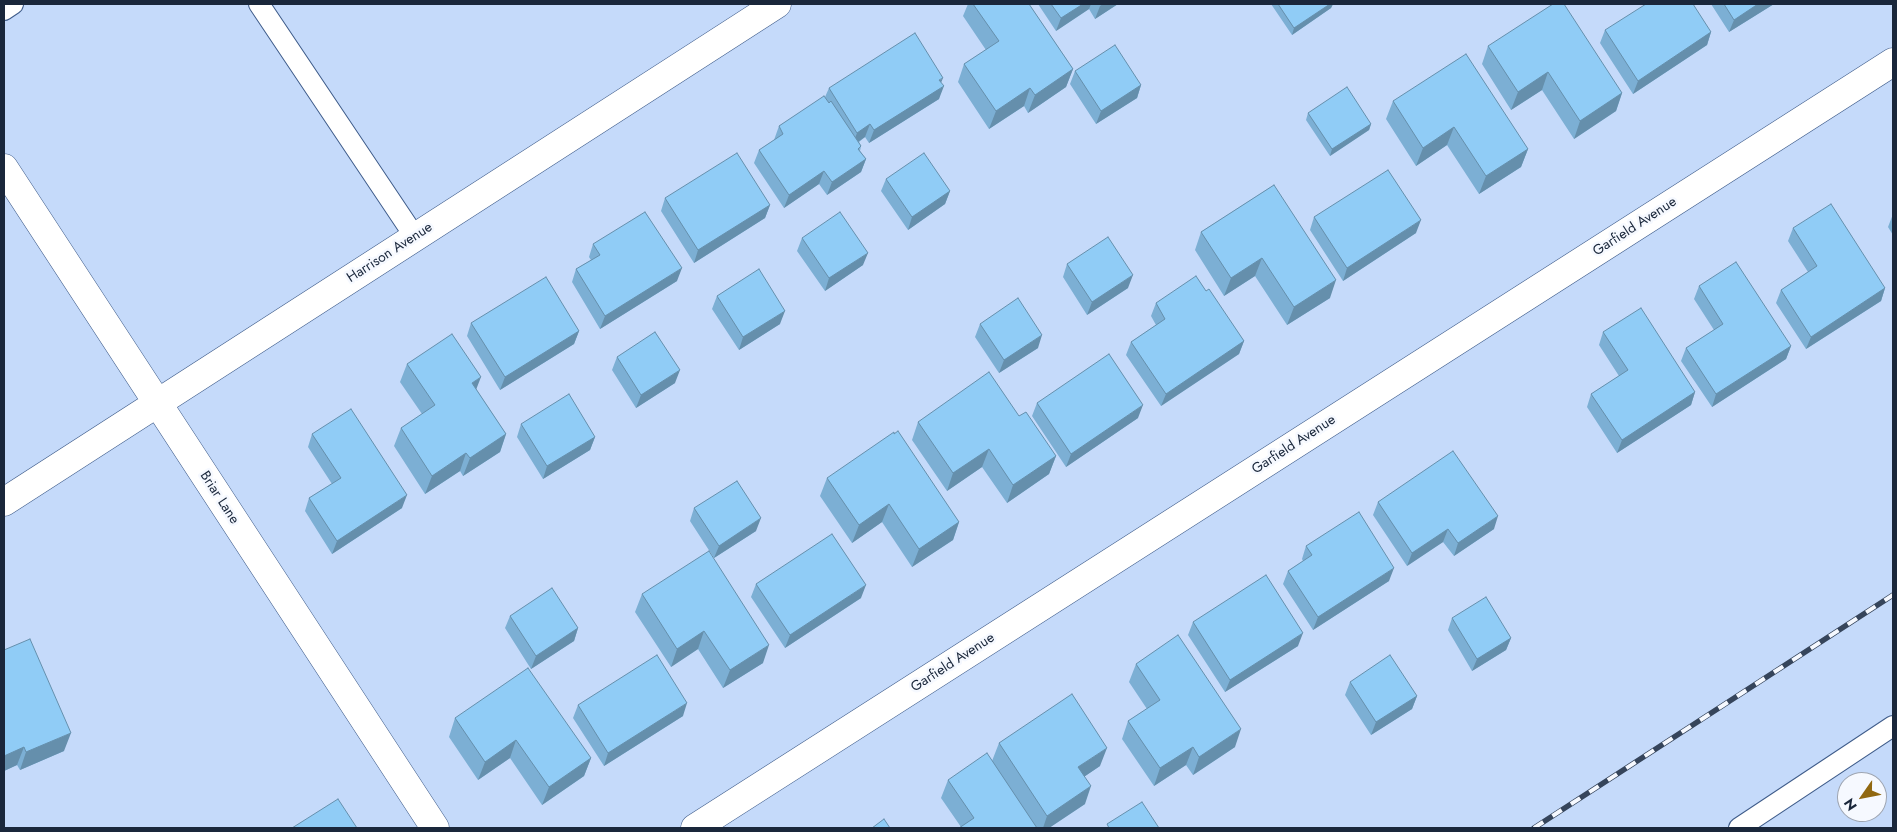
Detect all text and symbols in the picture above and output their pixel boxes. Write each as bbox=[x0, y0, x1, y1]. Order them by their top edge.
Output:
street label: Garfield Avenue bbox=[1590, 194, 1680, 260]
street label: Harrison Avenue bbox=[344, 219, 436, 287]
street label: Garfield Avenue bbox=[1249, 412, 1339, 478]
street label: Briar Lane bbox=[196, 468, 242, 528]
street label: Garfield Avenue bbox=[908, 630, 998, 696]
north arrow bbox=[1837, 772, 1887, 822]
text: N bbox=[1839, 795, 1862, 815]

